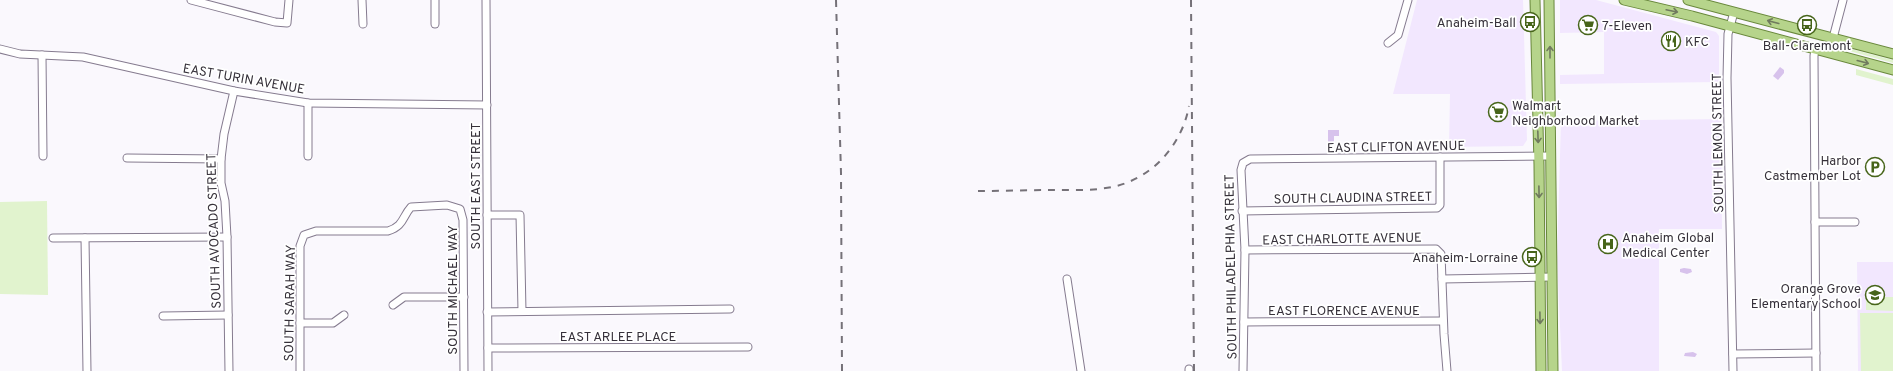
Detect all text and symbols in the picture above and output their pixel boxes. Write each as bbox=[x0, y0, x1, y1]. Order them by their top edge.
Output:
one-way arrow bbox=[1665, 8, 1678, 16]
bus stop icon: Anaheim-Ball bbox=[1519, 11, 1541, 33]
supermarket icon: 7-Eleven bbox=[1577, 14, 1599, 36]
bus stop icon: Ball-Claremont bbox=[1796, 14, 1818, 36]
place label: Anaheim-Ball bbox=[1437, 16, 1516, 32]
one-way arrow bbox=[1767, 18, 1780, 26]
place label: 7-Eleven bbox=[1602, 19, 1652, 35]
restaurant icon: KFC bbox=[1660, 30, 1682, 52]
place label: KFC bbox=[1685, 35, 1709, 51]
place label: Ball-Claremont bbox=[1763, 39, 1851, 55]
one-way arrow bbox=[1546, 46, 1554, 59]
one-way arrow bbox=[1856, 58, 1869, 66]
street label: EAST TURIN AVENUE bbox=[181, 61, 306, 99]
street label: SOUTH LEMON STREET bbox=[1710, 73, 1728, 213]
place label: Walmart Neighborhood Market bbox=[1512, 99, 1639, 130]
supermarket icon: Walmart Neighborhood Market bbox=[1487, 101, 1509, 123]
street label: SOUTH EAST STREET bbox=[469, 123, 485, 249]
one-way arrow bbox=[1534, 130, 1542, 143]
street label: EAST CLIFTON AVENUE bbox=[1327, 139, 1465, 157]
street label: SOUTH AVOCADO STREET bbox=[204, 153, 226, 309]
place label: Harbor Castmember Lot bbox=[1764, 154, 1861, 185]
parking icon: Harbor Castmember Lot bbox=[1864, 156, 1886, 178]
street label: SOUTH PHILADELPHIA STREET bbox=[1222, 174, 1242, 360]
one-way arrow bbox=[1535, 185, 1543, 198]
street label: SOUTH CLAUDINA STREET bbox=[1274, 190, 1432, 208]
street label: SOUTH MICHAEL WAY bbox=[446, 225, 462, 355]
street label: EAST CHARLOTTE AVENUE bbox=[1262, 231, 1422, 249]
place label: Anaheim Global Medical Center bbox=[1622, 231, 1714, 262]
hospital icon: Anaheim Global Medical Center bbox=[1597, 233, 1619, 255]
street label: SOUTH SARAH WAY bbox=[282, 244, 300, 362]
bus stop icon: Anaheim-Lorraine bbox=[1521, 246, 1543, 268]
place label: Anaheim-Lorraine bbox=[1412, 251, 1518, 267]
place label: Orange Grove Elementary School bbox=[1751, 282, 1861, 313]
school or university icon: Orange Grove Elementary School bbox=[1864, 284, 1886, 306]
street label: EAST FLORENCE AVENUE bbox=[1268, 304, 1420, 320]
one-way arrow bbox=[1536, 311, 1544, 324]
street label: EAST ARLEE PLACE bbox=[560, 330, 676, 346]

